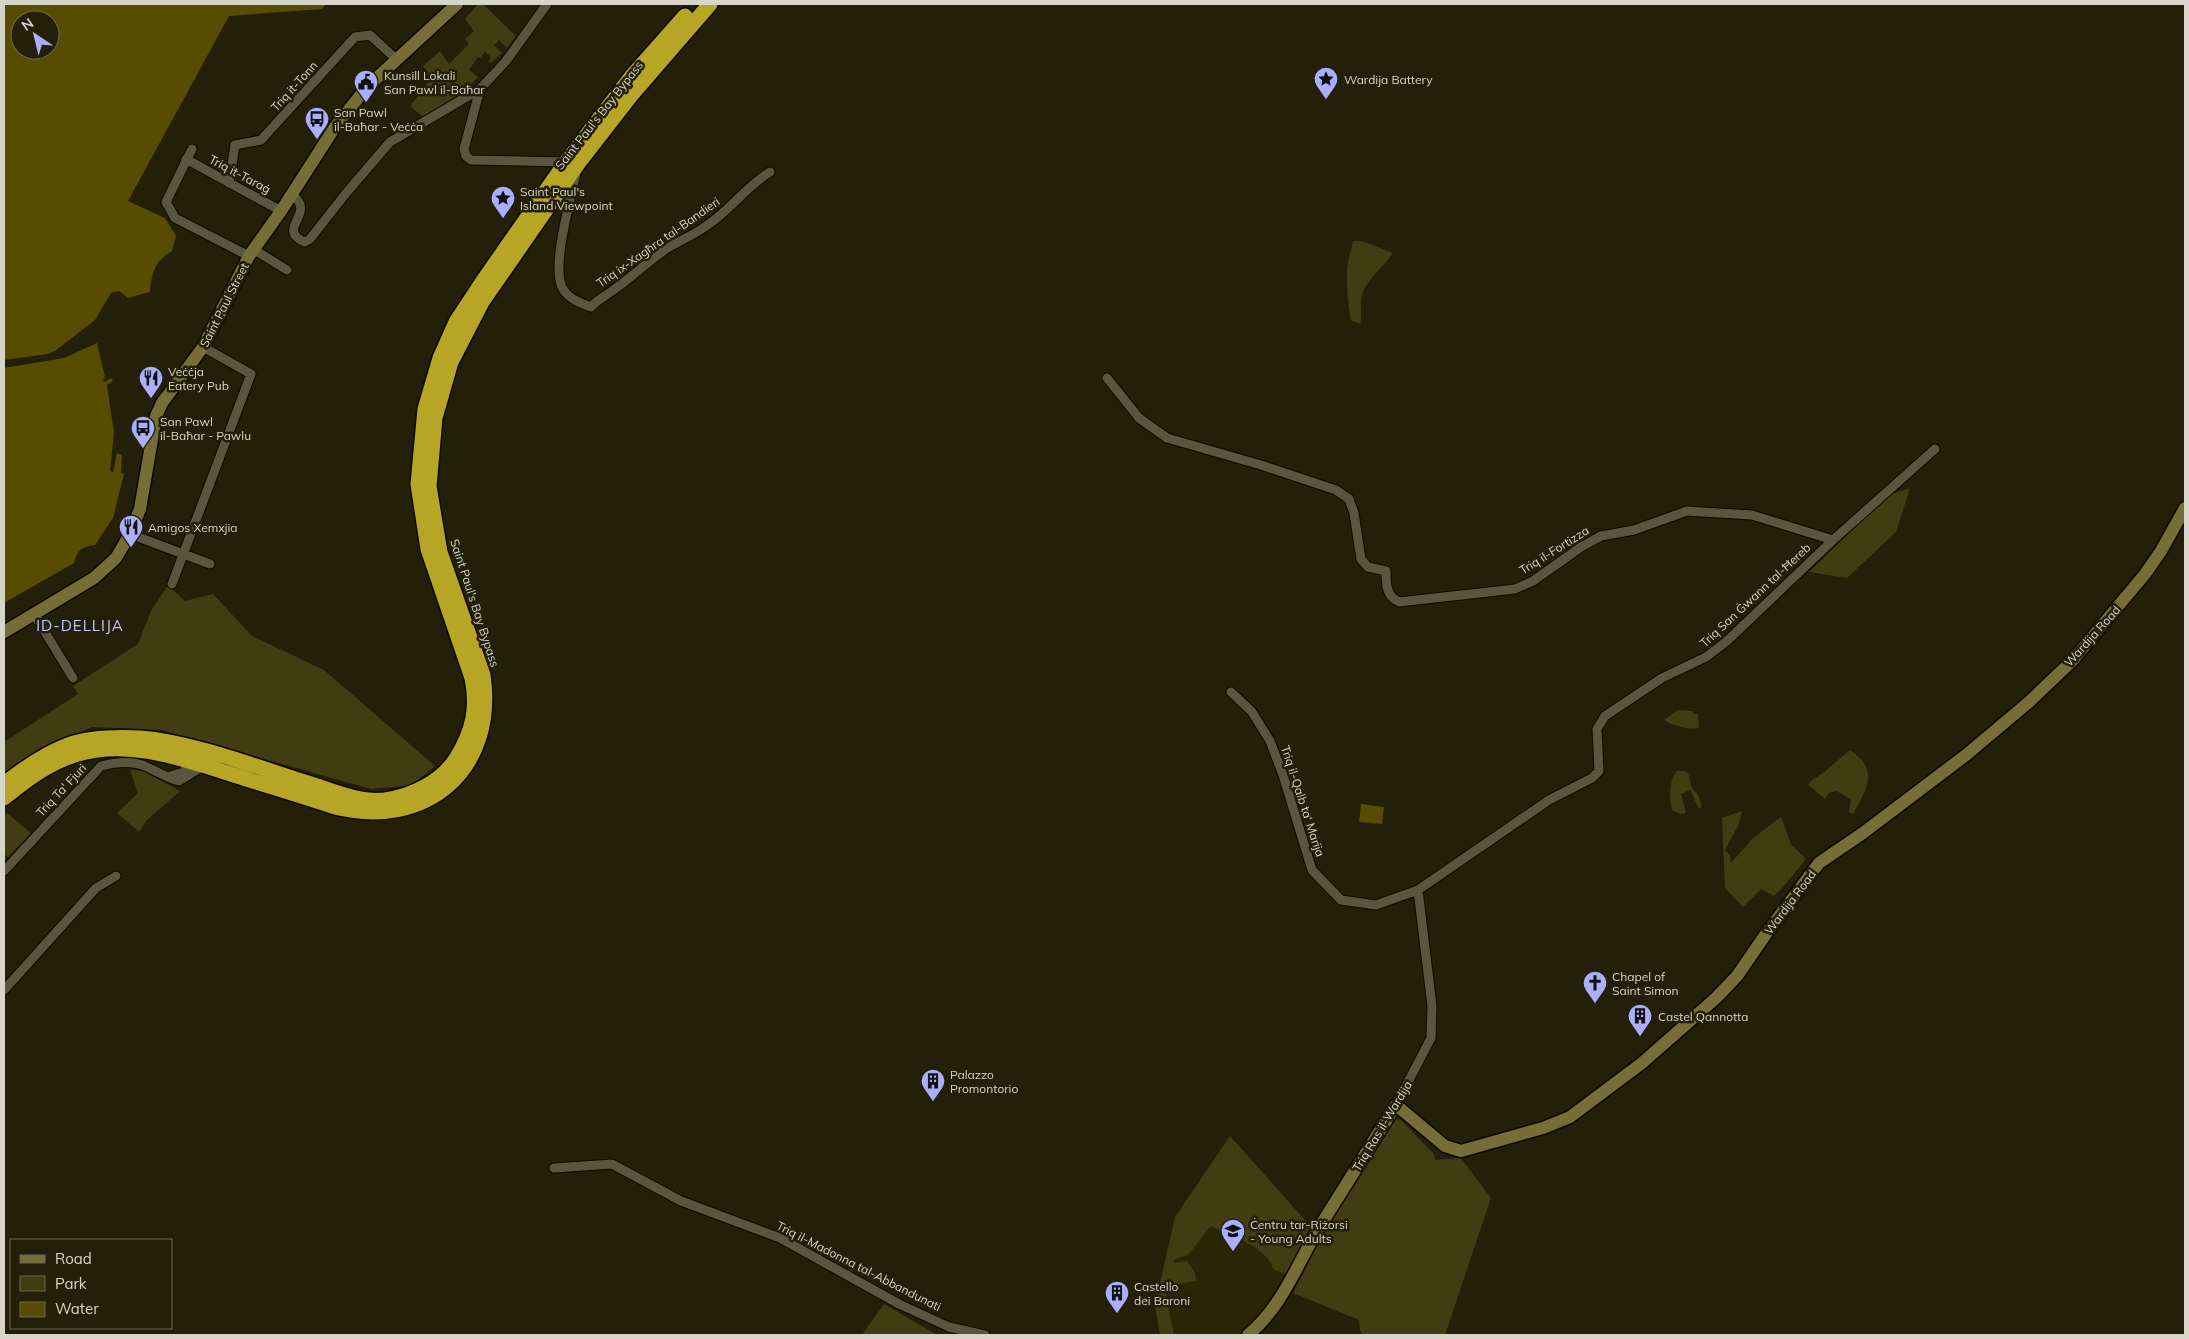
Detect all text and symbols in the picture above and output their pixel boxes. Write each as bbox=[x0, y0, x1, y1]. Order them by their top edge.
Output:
north arrow bbox=[10, 10, 60, 60]
text: N bbox=[18, 14, 37, 35]
street label: Triq it-Tonn bbox=[267, 58, 321, 114]
street label: Saint Paul's Bay Bypass bbox=[552, 58, 646, 172]
place icon: Wardija Battery bbox=[1313, 66, 1339, 100]
place label: Kunsill Lokali San Pawl il-Baħar bbox=[384, 68, 485, 97]
public building icon: Kunsill Lokali San Pawl il-Baħar bbox=[353, 69, 379, 103]
place label: Wardija Battery bbox=[1344, 72, 1433, 87]
place label: San Pawl il-Baħar - Veċċa bbox=[334, 105, 423, 134]
bus stop icon: San Pawl il-Baħar - Veċċa bbox=[304, 106, 330, 140]
street label: Triq it-Taraġ bbox=[207, 151, 273, 197]
place label: Saint Paul's Island Viewpoint bbox=[520, 184, 613, 213]
place icon: Saint Paul's Island Viewpoint bbox=[490, 185, 516, 219]
street label: Triq ix-Xagħra tal-Bandieri bbox=[593, 194, 723, 290]
street label: Saint Paul Street bbox=[196, 260, 252, 350]
place label: Veċċja Eatery Pub bbox=[168, 364, 229, 393]
restaurant icon: Veċċja Eatery Pub bbox=[138, 365, 164, 399]
place label: San Pawl il-Baħar - Pawlu bbox=[160, 414, 251, 443]
bus stop icon: San Pawl il-Baħar - Pawlu bbox=[130, 415, 156, 449]
restaurant icon: Amigos Xemxjia bbox=[118, 514, 144, 548]
place label: Amigos Xemxjia bbox=[148, 520, 238, 535]
street label: Triq il-Fortizza bbox=[1516, 523, 1592, 577]
street label: Saint Paul's Bay Bypass bbox=[447, 537, 503, 669]
street label: Triq San Ġwann tal-Ħereb bbox=[1697, 540, 1813, 650]
street label: Wardija Road bbox=[2061, 602, 2123, 670]
district label: ID-DELLIJA bbox=[36, 616, 124, 635]
street label: Triq il-Qalb ta‘ Marija bbox=[1278, 743, 1328, 859]
street label: Triq Ta' Fjuri bbox=[33, 760, 89, 820]
street label: Wardija Road bbox=[1761, 867, 1819, 937]
place label: Chapel of Saint Simon bbox=[1612, 969, 1679, 998]
church icon: Chapel of Saint Simon bbox=[1582, 970, 1608, 1004]
building icon: Castel Qannotta bbox=[1627, 1003, 1653, 1037]
place label: Castel Qannotta bbox=[1658, 1009, 1749, 1024]
place label: Palazzo Promontorio bbox=[950, 1067, 1018, 1096]
building icon: Palazzo Promontorio bbox=[920, 1068, 946, 1102]
street label: Triq Ras il-Wardija bbox=[1349, 1078, 1415, 1174]
place label: Ċentru tar-Riżorsi - Young Adults bbox=[1250, 1217, 1348, 1246]
street label: Triq il-Madonna tal-Abbandunati bbox=[774, 1218, 944, 1314]
school or university icon: Ċentru tar-Riżorsi - Young Adults bbox=[1220, 1218, 1246, 1252]
legend bbox=[10, 1239, 172, 1329]
text: Road bbox=[55, 1249, 92, 1268]
text: Park bbox=[55, 1274, 87, 1293]
place label: Castello dei Baroni bbox=[1134, 1279, 1190, 1308]
building icon: Castello dei Baroni bbox=[1104, 1280, 1130, 1314]
text: Water bbox=[55, 1299, 99, 1318]

